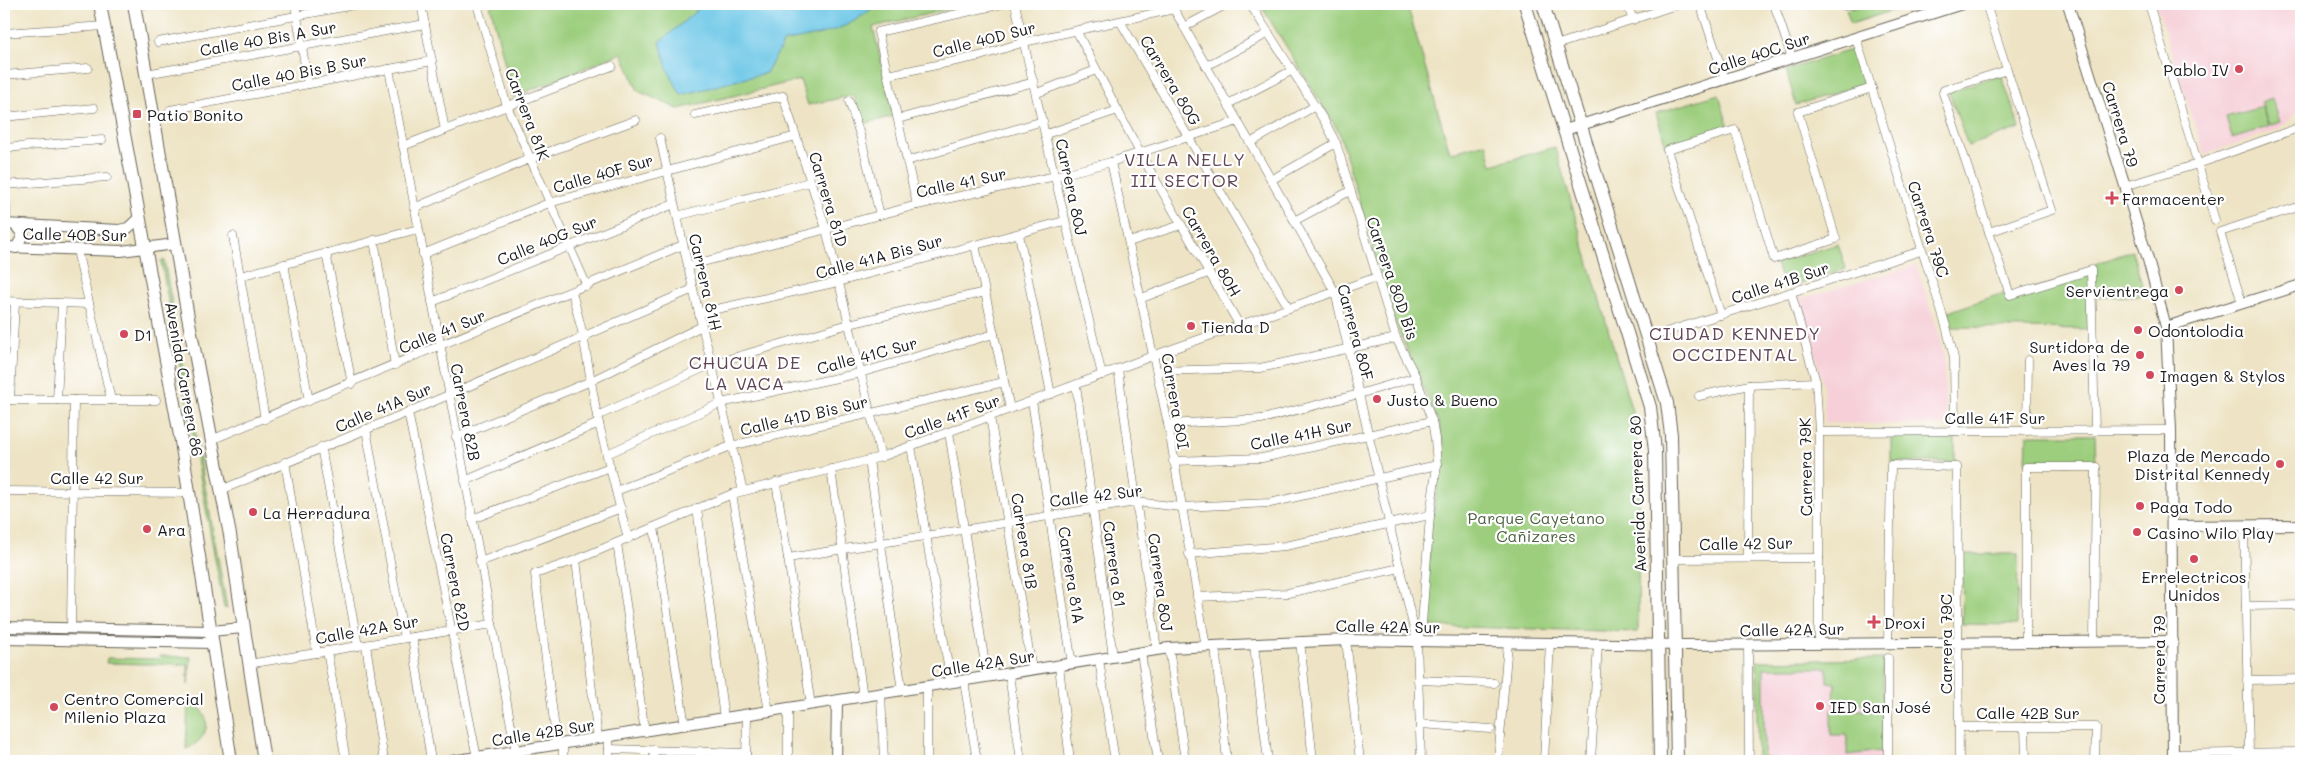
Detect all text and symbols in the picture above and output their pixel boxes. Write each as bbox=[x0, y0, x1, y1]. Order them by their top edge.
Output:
street label: Calle 40 Bis A Sur bbox=[198, 16, 338, 60]
street label: Calle 40D Sur bbox=[930, 16, 1038, 62]
street label: Calle 40C Sur bbox=[1705, 27, 1813, 79]
street label: Carrera 80G bbox=[1136, 31, 1206, 129]
street label: Calle 40 Bis B Sur bbox=[230, 49, 368, 95]
place label: Pablo IV bbox=[2163, 59, 2229, 80]
marker: Pablo IV bbox=[2233, 63, 2245, 75]
street label: Carrera 81K bbox=[501, 65, 555, 163]
street label: Carrera 79 bbox=[2098, 78, 2144, 170]
place label: Patio Bonito bbox=[147, 104, 243, 125]
marker: Patio Bonito bbox=[131, 108, 143, 120]
street label: Carrera 80J bbox=[1051, 136, 1093, 238]
district label: VILLA NELLY III SECTOR bbox=[1124, 147, 1246, 192]
street label: Calle 40F Sur bbox=[550, 149, 656, 197]
street label: Carrera 81D bbox=[805, 149, 853, 249]
street label: Calle 41 Sur bbox=[914, 162, 1008, 202]
street label: Carrera 79C bbox=[1904, 178, 1954, 280]
place label: Farmacenter bbox=[2122, 188, 2225, 209]
marker: Farmacenter bbox=[2106, 192, 2118, 204]
street label: Carrera 80H bbox=[1178, 202, 1246, 300]
street label: Calle 40G Sur bbox=[494, 210, 600, 270]
street label: Carrera 80D Bis bbox=[1362, 214, 1424, 342]
street label: Calle 40B Sur bbox=[23, 223, 127, 245]
street label: Calle 41A Bis Sur bbox=[813, 229, 945, 283]
street label: Carrera 81H bbox=[685, 232, 727, 332]
street label: Calle 41B Sur bbox=[1728, 256, 1832, 308]
place label: Servientrega bbox=[2066, 280, 2169, 301]
street label: Carrera 80F bbox=[1333, 281, 1379, 383]
marker: Servientrega bbox=[2173, 284, 2185, 296]
street label: Avenida Carrera 86 bbox=[161, 300, 209, 458]
street label: Calle 41 Sur bbox=[395, 304, 489, 358]
place label: Tienda D bbox=[1201, 316, 1270, 337]
marker: Tienda D bbox=[1185, 320, 1197, 332]
place label: Odontolodia bbox=[2148, 320, 2244, 341]
district label: CIUDAD KENNEDY OCCIDENTAL bbox=[1649, 321, 1821, 366]
place label: D1 bbox=[134, 324, 152, 345]
marker: Odontolodia bbox=[2132, 324, 2144, 336]
marker: D1 bbox=[118, 328, 130, 340]
street label: Calle 41C Sur bbox=[814, 331, 920, 379]
place label: Surtidora de Aves la 79 bbox=[2029, 336, 2130, 375]
marker: Surtidora de Aves la 79 bbox=[2134, 349, 2146, 361]
district label: CHUCUA DE LA VACA bbox=[689, 350, 801, 395]
street label: Carrera 80I bbox=[1157, 351, 1195, 451]
street label: Carrera 82B bbox=[446, 361, 486, 463]
place label: Imagen & Stylos bbox=[2160, 365, 2285, 386]
marker: Imagen & Stylos bbox=[2144, 369, 2156, 381]
street label: Calle 41A Sur bbox=[331, 377, 435, 437]
street label: Calle 41F Sur bbox=[901, 389, 1003, 443]
place label: Justo & Bueno bbox=[1387, 389, 1498, 410]
street label: Calle 41D Bis Sur bbox=[738, 390, 870, 440]
marker: Justo & Bueno bbox=[1371, 393, 1383, 405]
street label: Calle 41F Sur bbox=[1945, 407, 2045, 428]
street label: Calle 41H Sur bbox=[1248, 414, 1354, 454]
street label: Avenida Carrera 80 bbox=[1624, 415, 1650, 573]
street label: Carrera 79K bbox=[1794, 417, 1816, 516]
place label: Plaza de Mercado Distrital Kennedy bbox=[2127, 445, 2270, 484]
marker: Plaza de Mercado Distrital Kennedy bbox=[2274, 458, 2286, 470]
street label: Calle 42 Sur bbox=[50, 467, 144, 488]
street label: Calle 42 Sur bbox=[1048, 479, 1144, 511]
street label: Carrera 81B bbox=[1007, 491, 1043, 591]
place label: Paga Todo bbox=[2150, 496, 2232, 517]
marker: Paga Todo bbox=[2134, 500, 2146, 512]
place label: La Herradura bbox=[263, 502, 371, 523]
marker: La Herradura bbox=[247, 506, 259, 518]
park label: Parque Cayetano Cañizares bbox=[1468, 507, 1604, 546]
place label: Ara bbox=[157, 519, 186, 540]
street label: Carrera 81 bbox=[1099, 519, 1131, 609]
place label: Casino Wilo Play bbox=[2147, 522, 2274, 543]
marker: Ara bbox=[141, 523, 153, 535]
street label: Carrera 81A bbox=[1054, 525, 1090, 625]
marker: Casino Wilo Play bbox=[2131, 526, 2143, 538]
street label: Carrera 82D bbox=[436, 531, 476, 633]
street label: Carrera 80J bbox=[1144, 532, 1178, 633]
street label: Calle 42 Sur bbox=[1699, 532, 1793, 554]
marker: Errelectricos Unidos bbox=[2188, 553, 2200, 565]
place label: Errelectricos Unidos bbox=[2141, 566, 2247, 605]
street label: Carrera 79C bbox=[1935, 594, 1956, 694]
street label: Calle 42A Sur bbox=[314, 610, 420, 648]
place label: Droxi bbox=[1884, 612, 1926, 633]
street label: Calle 42A Sur bbox=[1335, 615, 1441, 637]
marker: Droxi bbox=[1868, 616, 1880, 628]
street label: Carrera 79 bbox=[2148, 616, 2169, 704]
street label: Calle 42A Sur bbox=[1739, 618, 1845, 640]
street label: Calle 42A Sur bbox=[930, 644, 1036, 682]
place label: Centro Comercial Milenio Plaza bbox=[64, 688, 204, 727]
place label: IED San José bbox=[1830, 696, 1931, 717]
marker: IED San José bbox=[1814, 700, 1826, 712]
marker: Centro Comercial Milenio Plaza bbox=[48, 701, 60, 713]
street label: Calle 42B Sur bbox=[1976, 702, 2080, 723]
street label: Calle 42B Sur bbox=[490, 714, 596, 750]

